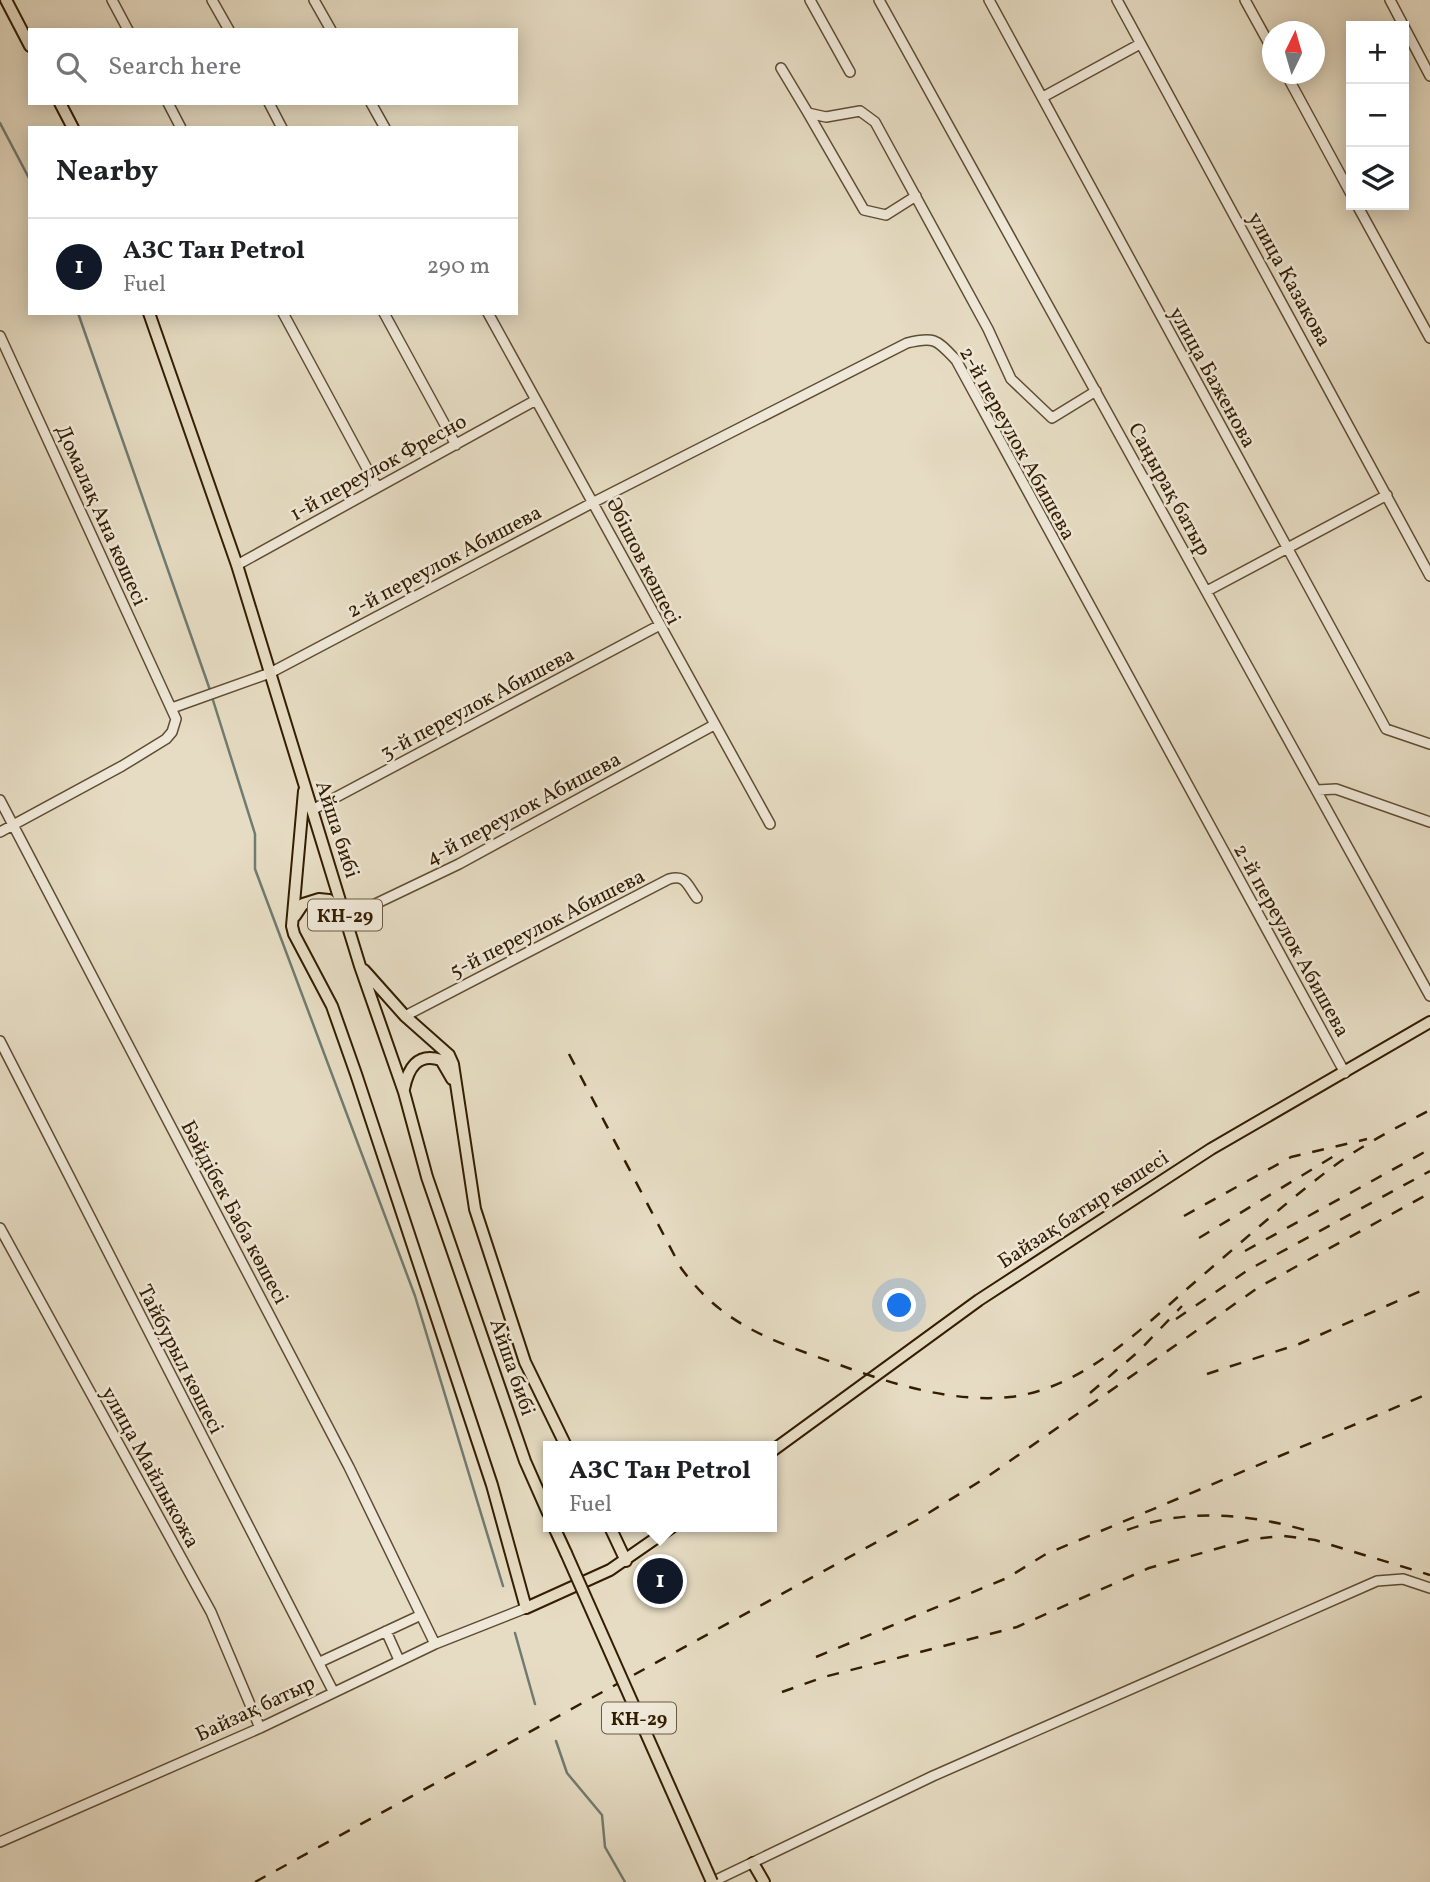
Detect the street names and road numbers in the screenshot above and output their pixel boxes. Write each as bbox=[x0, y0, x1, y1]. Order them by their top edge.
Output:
street label: улица Казакова bbox=[1240, 207, 1338, 352]
street label: улица Баженова bbox=[1161, 302, 1262, 454]
street label: 2-й переулок Абишева bbox=[951, 342, 1082, 546]
street label: 1-й переулок Фресно bbox=[285, 408, 472, 529]
street label: Саңырақ батыр bbox=[1120, 418, 1217, 562]
street label: Домалақ Ана көшесі bbox=[48, 420, 154, 611]
street label: Әбішов көшесі bbox=[598, 493, 687, 630]
street label: 2-й переулок Абишева bbox=[342, 499, 547, 626]
street label: 3-й переулок Абишева bbox=[375, 641, 580, 768]
street label: 4-й переулок Абишева bbox=[421, 745, 626, 873]
street label: Айша бибі bbox=[307, 777, 366, 882]
street label: 2-й переулок Абишева bbox=[1225, 839, 1356, 1043]
street label: 5-й переулок Абишева bbox=[445, 862, 650, 986]
road number: КН-29 bbox=[308, 900, 382, 931]
street label: Бәйдібек Баба көшесі bbox=[173, 1116, 295, 1310]
street label: Байзақ батыр көшесі bbox=[993, 1144, 1175, 1276]
street label: Тайбурыл көшесі bbox=[129, 1280, 230, 1439]
street label: Айша бибі bbox=[481, 1315, 542, 1420]
street label: улица Майлыкожа bbox=[93, 1382, 206, 1554]
street label: Байзақ батыр bbox=[191, 1669, 320, 1750]
road number: КН-29 bbox=[602, 1702, 676, 1734]

